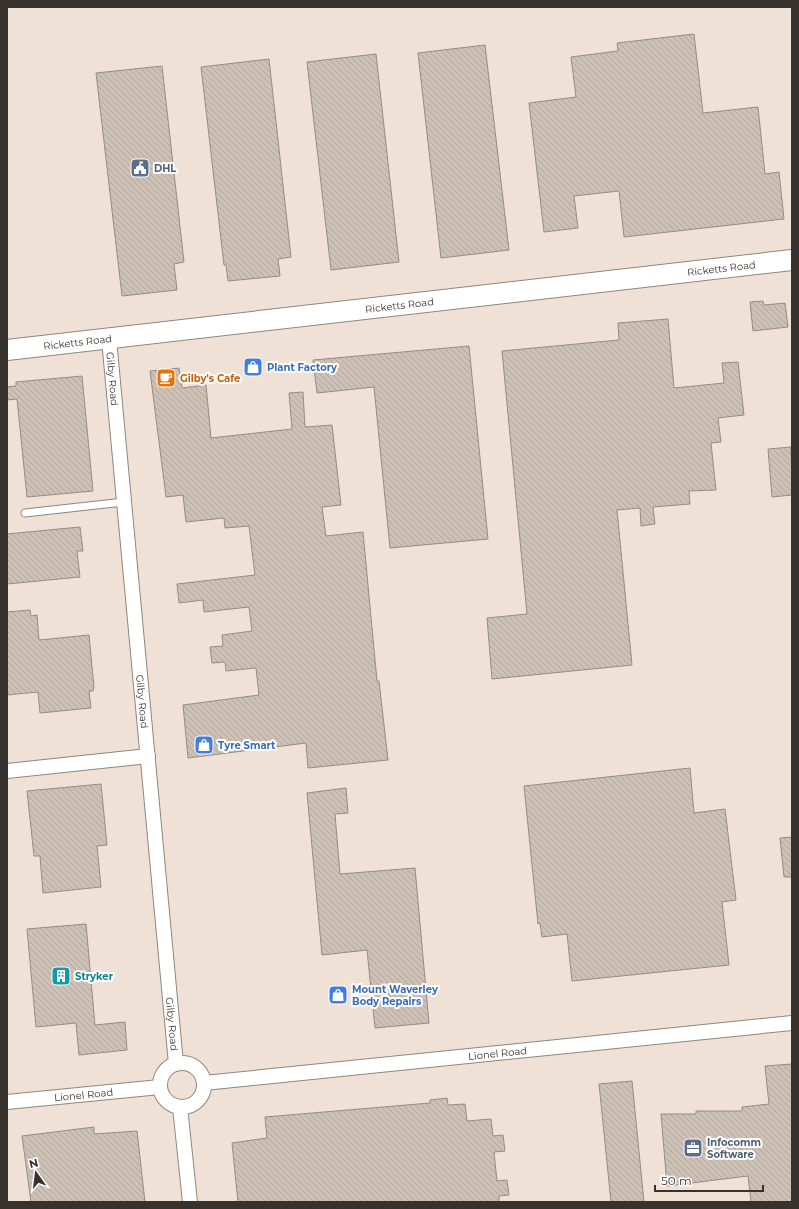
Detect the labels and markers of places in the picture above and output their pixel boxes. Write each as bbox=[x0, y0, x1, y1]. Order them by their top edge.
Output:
public building icon: DHL bbox=[129, 157, 151, 179]
place label: DHL bbox=[154, 162, 176, 175]
shop icon: Plant Factory bbox=[242, 356, 264, 378]
place label: Plant Factory bbox=[267, 361, 338, 374]
cafe icon: Gilby's Cafe bbox=[155, 367, 177, 389]
place label: Gilby's Cafe bbox=[180, 372, 240, 385]
shop icon: Tyre Smart bbox=[193, 734, 215, 756]
place label: Tyre Smart bbox=[218, 739, 276, 752]
building icon: Stryker bbox=[50, 965, 72, 987]
place label: Stryker bbox=[75, 970, 114, 983]
place label: Mount Waverley Body Repairs bbox=[352, 983, 439, 1008]
shop icon: Mount Waverley Body Repairs bbox=[327, 984, 349, 1006]
place label: Infocomm Software bbox=[707, 1136, 761, 1161]
office icon: Infocomm Software bbox=[682, 1137, 704, 1159]

